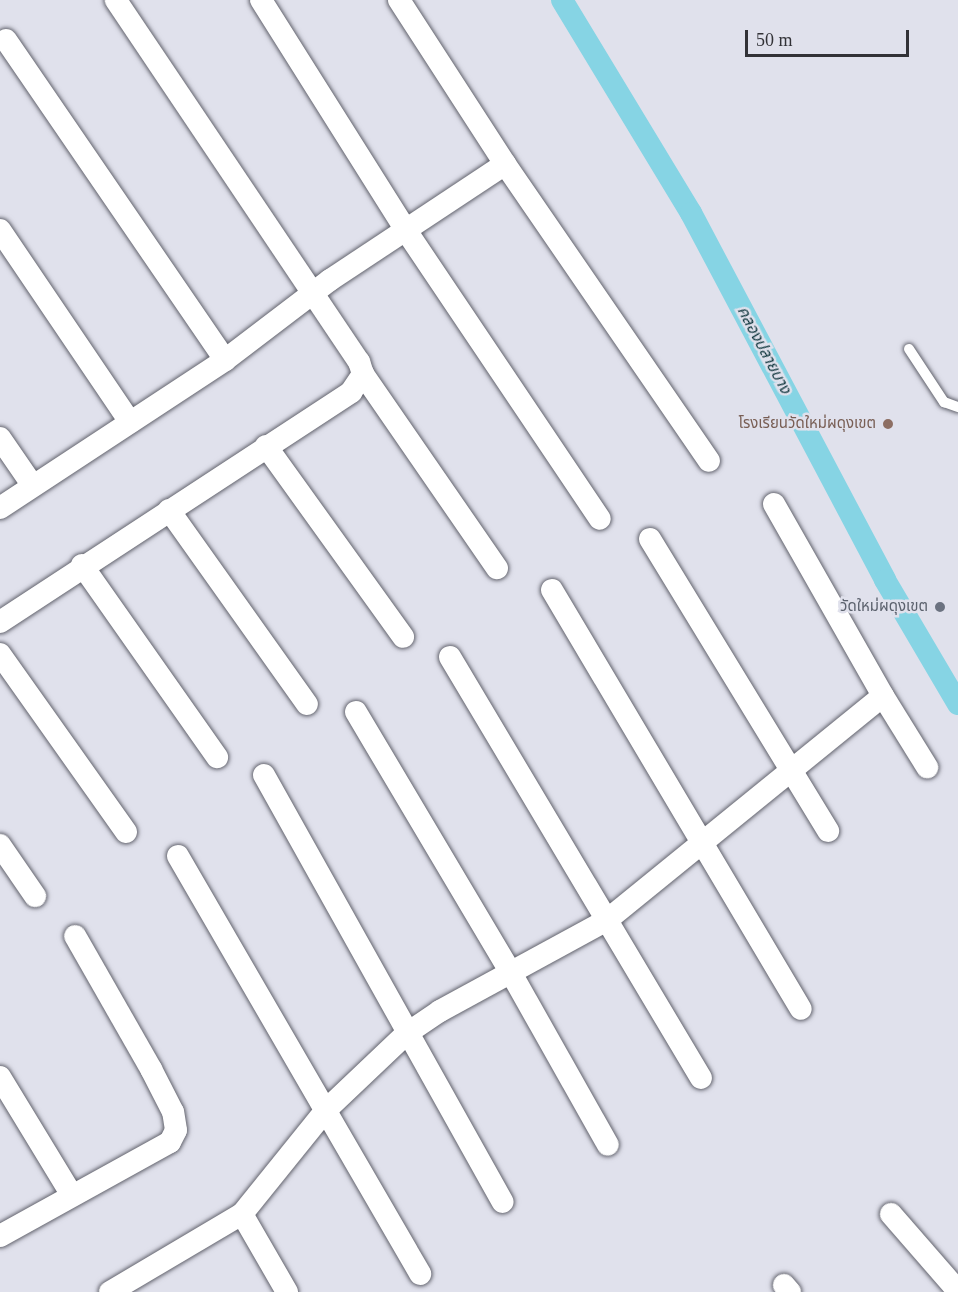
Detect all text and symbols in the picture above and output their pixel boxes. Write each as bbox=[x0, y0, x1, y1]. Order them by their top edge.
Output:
scale bar bbox=[748, 18, 912, 56]
text: 50 m bbox=[756, 30, 793, 50]
water label: คลองปลายบาง bbox=[733, 303, 795, 397]
place label: โรงเรียนวัดใหม่ผดุงเขต bbox=[738, 415, 876, 433]
marker: โรงเรียนวัดใหม่ผดุงเขต bbox=[881, 417, 895, 431]
place label: วัดใหม่ผดุงเขต bbox=[840, 598, 928, 616]
marker: วัดใหม่ผดุงเขต bbox=[933, 600, 947, 614]

